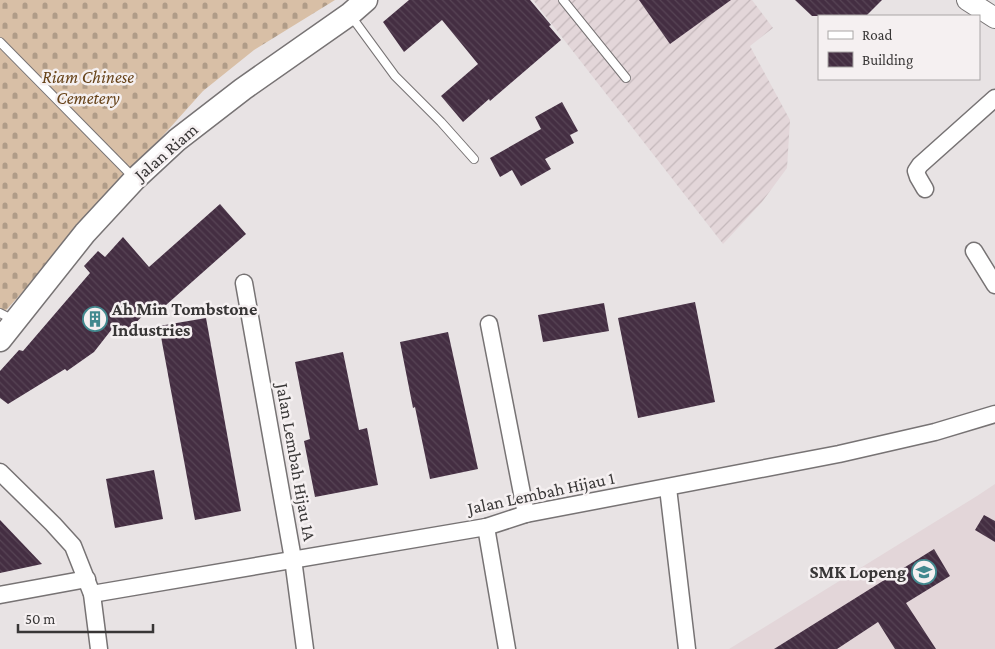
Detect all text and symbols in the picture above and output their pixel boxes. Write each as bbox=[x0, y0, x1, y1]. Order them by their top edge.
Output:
legend bbox=[818, 15, 980, 80]
text: Road bbox=[862, 27, 893, 43]
text: Building bbox=[862, 52, 913, 69]
park label: Riam Chinese Cemetery bbox=[42, 67, 134, 108]
street label: Jalan Riam bbox=[129, 119, 202, 186]
place label: Ah Min Tombstone Industries bbox=[111, 299, 257, 340]
building icon: Ah Min Tombstone Industries bbox=[82, 306, 108, 332]
street label: Jalan Lembah Hijau 1A bbox=[271, 379, 320, 544]
street label: Jalan Lembah Hijau 1 bbox=[464, 468, 617, 520]
school or university icon: SMK Lopeng bbox=[911, 559, 937, 585]
place label: SMK Lopeng bbox=[810, 562, 906, 582]
scale bar bbox=[18, 602, 152, 634]
text: 50 m bbox=[25, 611, 55, 627]

